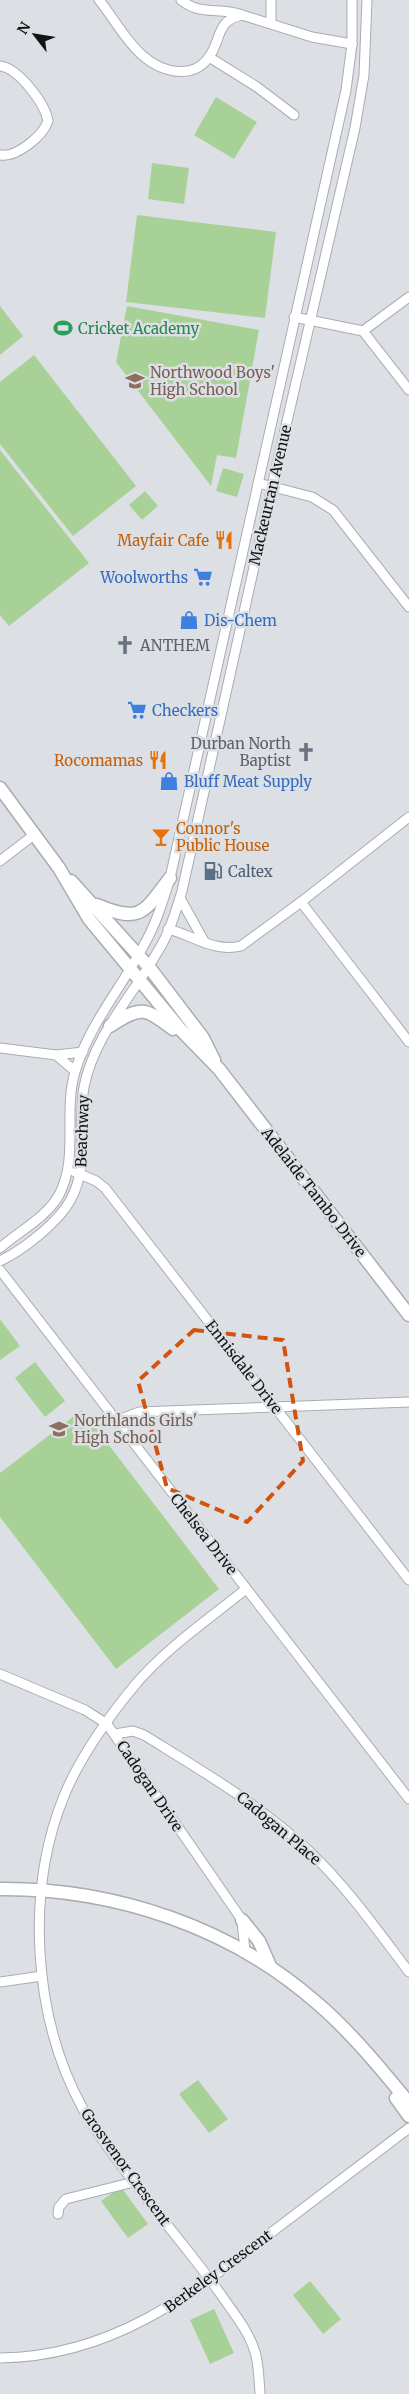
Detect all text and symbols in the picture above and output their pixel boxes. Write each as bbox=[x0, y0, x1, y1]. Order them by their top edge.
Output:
north arrow bbox=[10, 10, 60, 60]
text: N bbox=[13, 19, 34, 38]
sports icon: Cricket Academy bbox=[52, 317, 74, 339]
place label: Cricket Academy bbox=[78, 319, 200, 338]
place label: Northwood Boys' High School bbox=[150, 363, 275, 399]
school or university icon: Northwood Boys' High School bbox=[124, 370, 146, 392]
street label: Mackeurtan Avenue bbox=[245, 423, 295, 567]
restaurant icon: Mayfair Cafe bbox=[213, 529, 235, 551]
place label: Mayfair Cafe bbox=[117, 531, 209, 550]
supermarket icon: Woolworths bbox=[192, 566, 214, 588]
place label: Woolworths bbox=[99, 568, 188, 587]
shop icon: Dis-Chem bbox=[178, 609, 200, 631]
place label: Dis-Chem bbox=[204, 611, 277, 630]
church icon: ANTHEM bbox=[114, 634, 136, 656]
place label: ANTHEM bbox=[139, 636, 210, 655]
supermarket icon: Checkers bbox=[126, 699, 148, 721]
place label: Checkers bbox=[152, 701, 218, 720]
place label: Durban North Baptist bbox=[190, 734, 291, 770]
church icon: Durban North Baptist bbox=[295, 741, 317, 763]
restaurant icon: Rocomamas bbox=[147, 749, 169, 771]
place label: Rocomamas bbox=[54, 751, 143, 770]
shop icon: Bluff Meat Supply bbox=[158, 770, 180, 792]
place label: Bluff Meat Supply bbox=[184, 772, 312, 791]
place label: Connor's Public House bbox=[176, 819, 270, 855]
bar icon: Connor's Public House bbox=[150, 826, 172, 848]
fuel station icon: Caltex bbox=[202, 860, 224, 882]
place label: Caltex bbox=[228, 862, 273, 881]
street label: Beachway bbox=[71, 1094, 93, 1168]
street label: Adelaide Tambo Drive bbox=[257, 1123, 371, 1261]
street label: Ennisdale Drive bbox=[201, 1316, 287, 1418]
place label: Northlands Girls' High School bbox=[74, 1411, 197, 1447]
school or university icon: Northlands Girls' High School bbox=[48, 1418, 70, 1440]
street label: Chelsea Drive bbox=[166, 1490, 242, 1579]
street label: Cadogan Drive bbox=[113, 1737, 187, 1835]
street label: Cadogan Place bbox=[233, 1787, 325, 1869]
street label: Grosvenor Crescent bbox=[77, 2105, 175, 2229]
street label: Berkeley Crescent bbox=[160, 2225, 276, 2316]

